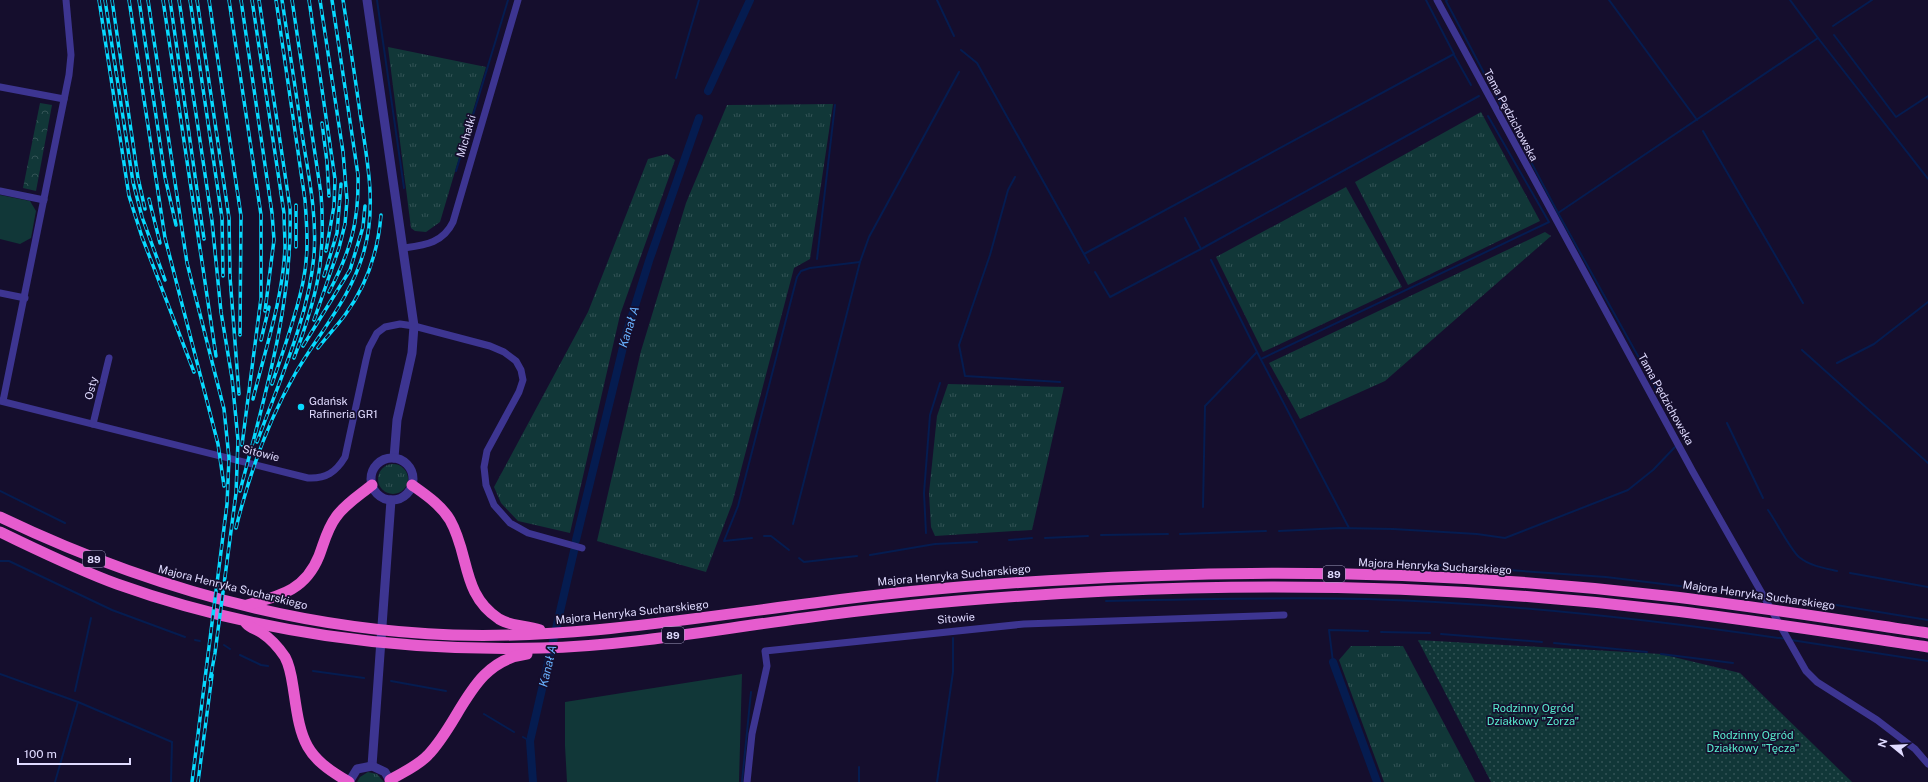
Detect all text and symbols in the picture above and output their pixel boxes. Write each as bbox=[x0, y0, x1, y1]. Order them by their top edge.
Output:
street label: Tama Pędzichowska bbox=[1482, 67, 1540, 163]
street label: Michałki bbox=[454, 113, 478, 159]
water label: Kanał A bbox=[616, 305, 642, 349]
street label: Tama Pędzichowska bbox=[1636, 351, 1696, 447]
street label: Osty bbox=[82, 375, 100, 401]
place label: Gdańsk Rafineria GR1 bbox=[309, 395, 378, 420]
marker: Gdańsk Rafineria GR1 bbox=[296, 402, 306, 412]
street label: Sitowie bbox=[241, 443, 281, 463]
road number: 89 bbox=[83, 551, 105, 567]
street label: Majora Henryka Sucharskiego bbox=[1358, 556, 1512, 576]
street label: Majora Henryka Sucharskiego bbox=[877, 562, 1031, 588]
street label: Majora Henryka Sucharskiego bbox=[157, 563, 309, 611]
road number: 89 bbox=[1323, 566, 1345, 582]
street label: Majora Henryka Sucharskiego bbox=[1682, 578, 1836, 612]
street label: Majora Henryka Sucharskiego bbox=[555, 598, 709, 626]
street label: Sitowie bbox=[937, 610, 975, 626]
road number: 89 bbox=[662, 627, 684, 643]
water label: Kanał A bbox=[536, 644, 560, 688]
park label: Rodzinny Ogród Działkowy "Zorza" bbox=[1487, 702, 1579, 727]
north arrow bbox=[1872, 726, 1912, 766]
park label: Rodzinny Ogród Działkowy "Tęcza" bbox=[1707, 729, 1799, 754]
text: N bbox=[1875, 737, 1890, 749]
scale bar bbox=[18, 740, 130, 766]
text: 100 m bbox=[24, 747, 57, 761]

